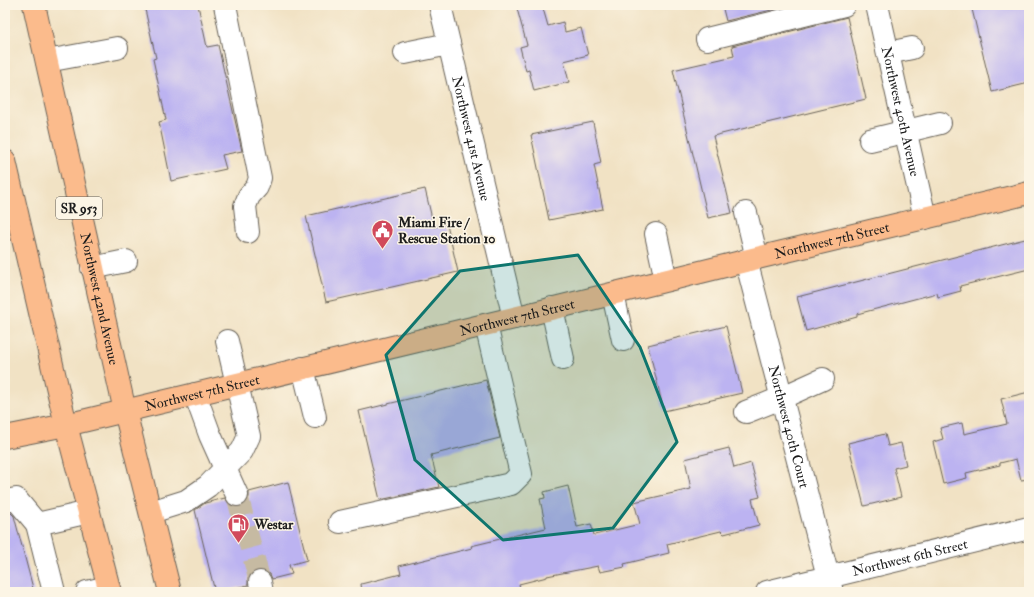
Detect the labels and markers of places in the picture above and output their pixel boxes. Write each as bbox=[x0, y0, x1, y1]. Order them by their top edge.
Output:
place label: Miami Fire / Rescue Station 10 bbox=[397, 214, 496, 247]
public building icon: Miami Fire / Rescue Station 10 bbox=[370, 217, 396, 250]
fuel station icon: Westar bbox=[226, 511, 252, 544]
place label: Westar bbox=[253, 516, 294, 533]

